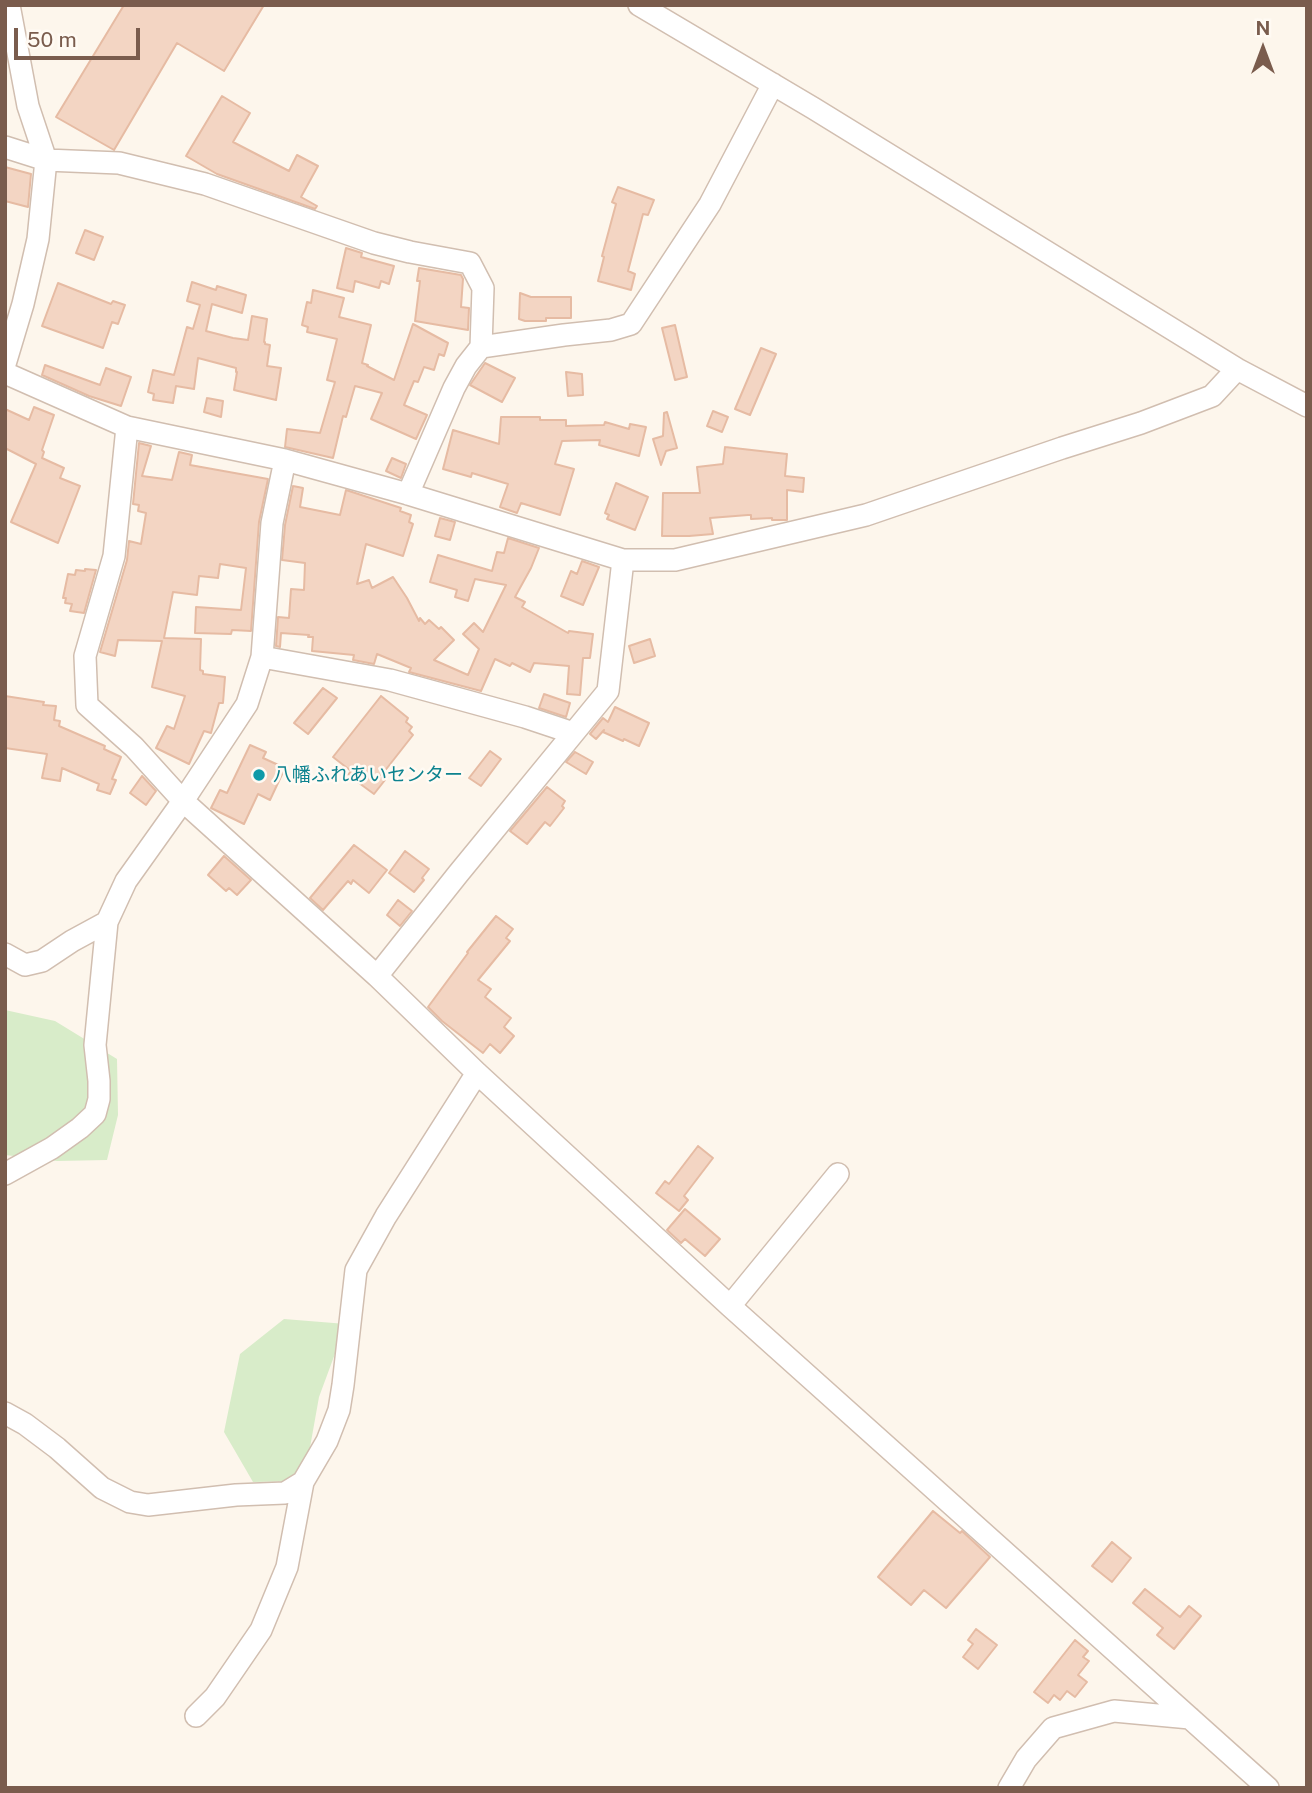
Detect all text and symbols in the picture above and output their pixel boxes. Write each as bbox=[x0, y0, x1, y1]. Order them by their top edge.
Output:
scale bar bbox=[18, 14, 144, 58]
north arrow bbox=[1228, 14, 1298, 84]
text: N bbox=[1256, 17, 1270, 39]
text: 50 m bbox=[27, 27, 77, 52]
place label: 八幡ふれあいセンター bbox=[273, 764, 463, 786]
marker: 八幡ふれあいセンター bbox=[251, 767, 267, 783]

